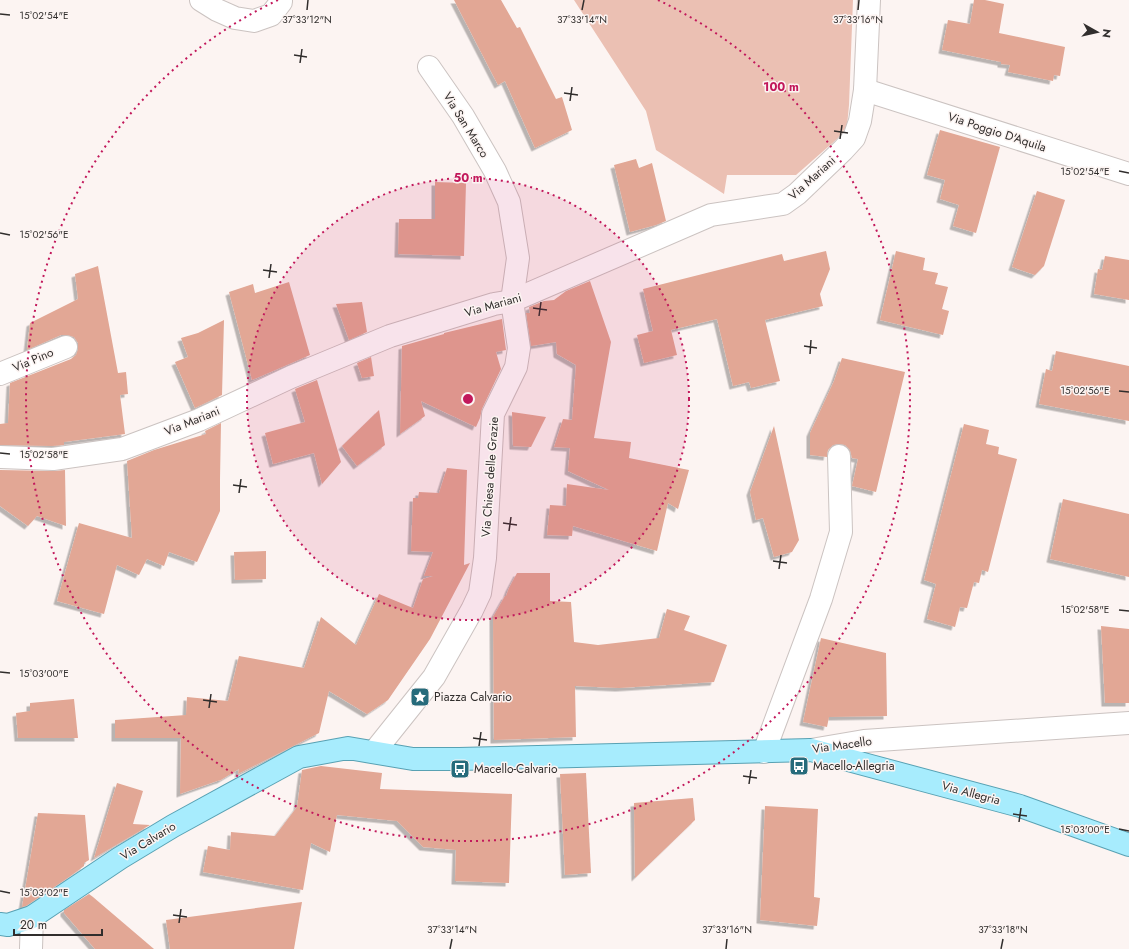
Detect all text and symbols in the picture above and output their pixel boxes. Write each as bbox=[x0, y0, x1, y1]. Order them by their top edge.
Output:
text: 15°02'54"E bbox=[19, 8, 69, 23]
text: 37°33'12"N bbox=[282, 12, 332, 27]
text: 37°33'14"N bbox=[557, 12, 607, 27]
text: 37°33'16"N bbox=[833, 12, 883, 27]
north arrow bbox=[1077, 12, 1117, 52]
text: N bbox=[1098, 28, 1115, 39]
text: 100 m bbox=[763, 78, 799, 96]
street label: Via San Marco bbox=[439, 89, 494, 162]
street label: Via Poggio D'Aquila bbox=[945, 108, 1049, 156]
street label: Via Mariani bbox=[784, 152, 840, 204]
text: 15°02'54"E bbox=[1060, 164, 1110, 179]
text: 50 m bbox=[453, 169, 483, 187]
text: 15°02'56"E bbox=[19, 227, 69, 242]
street label: Via Mariani bbox=[462, 288, 524, 322]
street label: Via Pino bbox=[10, 343, 57, 377]
text: 15°02'56"E bbox=[1060, 383, 1110, 398]
centre of rings bbox=[461, 392, 475, 406]
street label: Via Mariani bbox=[162, 402, 222, 440]
street label: Via Chiesa delle Grazie bbox=[477, 416, 503, 538]
text: 15°02'58"E bbox=[20, 447, 68, 462]
text: 15°02'58"E bbox=[1061, 602, 1109, 617]
text: 15°03'00"E bbox=[19, 666, 69, 681]
place icon: Piazza Calvario bbox=[409, 686, 431, 708]
place label: Piazza Calvario bbox=[434, 688, 512, 706]
street label: Via Macello bbox=[811, 732, 873, 758]
bus stop icon: Macello-Allegria bbox=[788, 755, 810, 777]
place label: Macello-Allegria bbox=[813, 757, 895, 775]
bus stop icon: Macello-Calvario bbox=[449, 758, 471, 780]
place label: Macello-Calvario bbox=[474, 760, 558, 778]
street label: Via Allegria bbox=[940, 777, 1002, 810]
street label: Via Calvario bbox=[117, 817, 180, 865]
text: 15°03'00"E bbox=[1060, 822, 1110, 837]
text: 15°03'02"E bbox=[19, 885, 69, 900]
scale bar bbox=[14, 911, 102, 937]
text: 20 m bbox=[20, 916, 47, 934]
text: 37°33'14"N bbox=[427, 922, 477, 937]
text: 37°33'16"N bbox=[702, 922, 752, 937]
text: 37°33'18"N bbox=[978, 922, 1028, 937]

